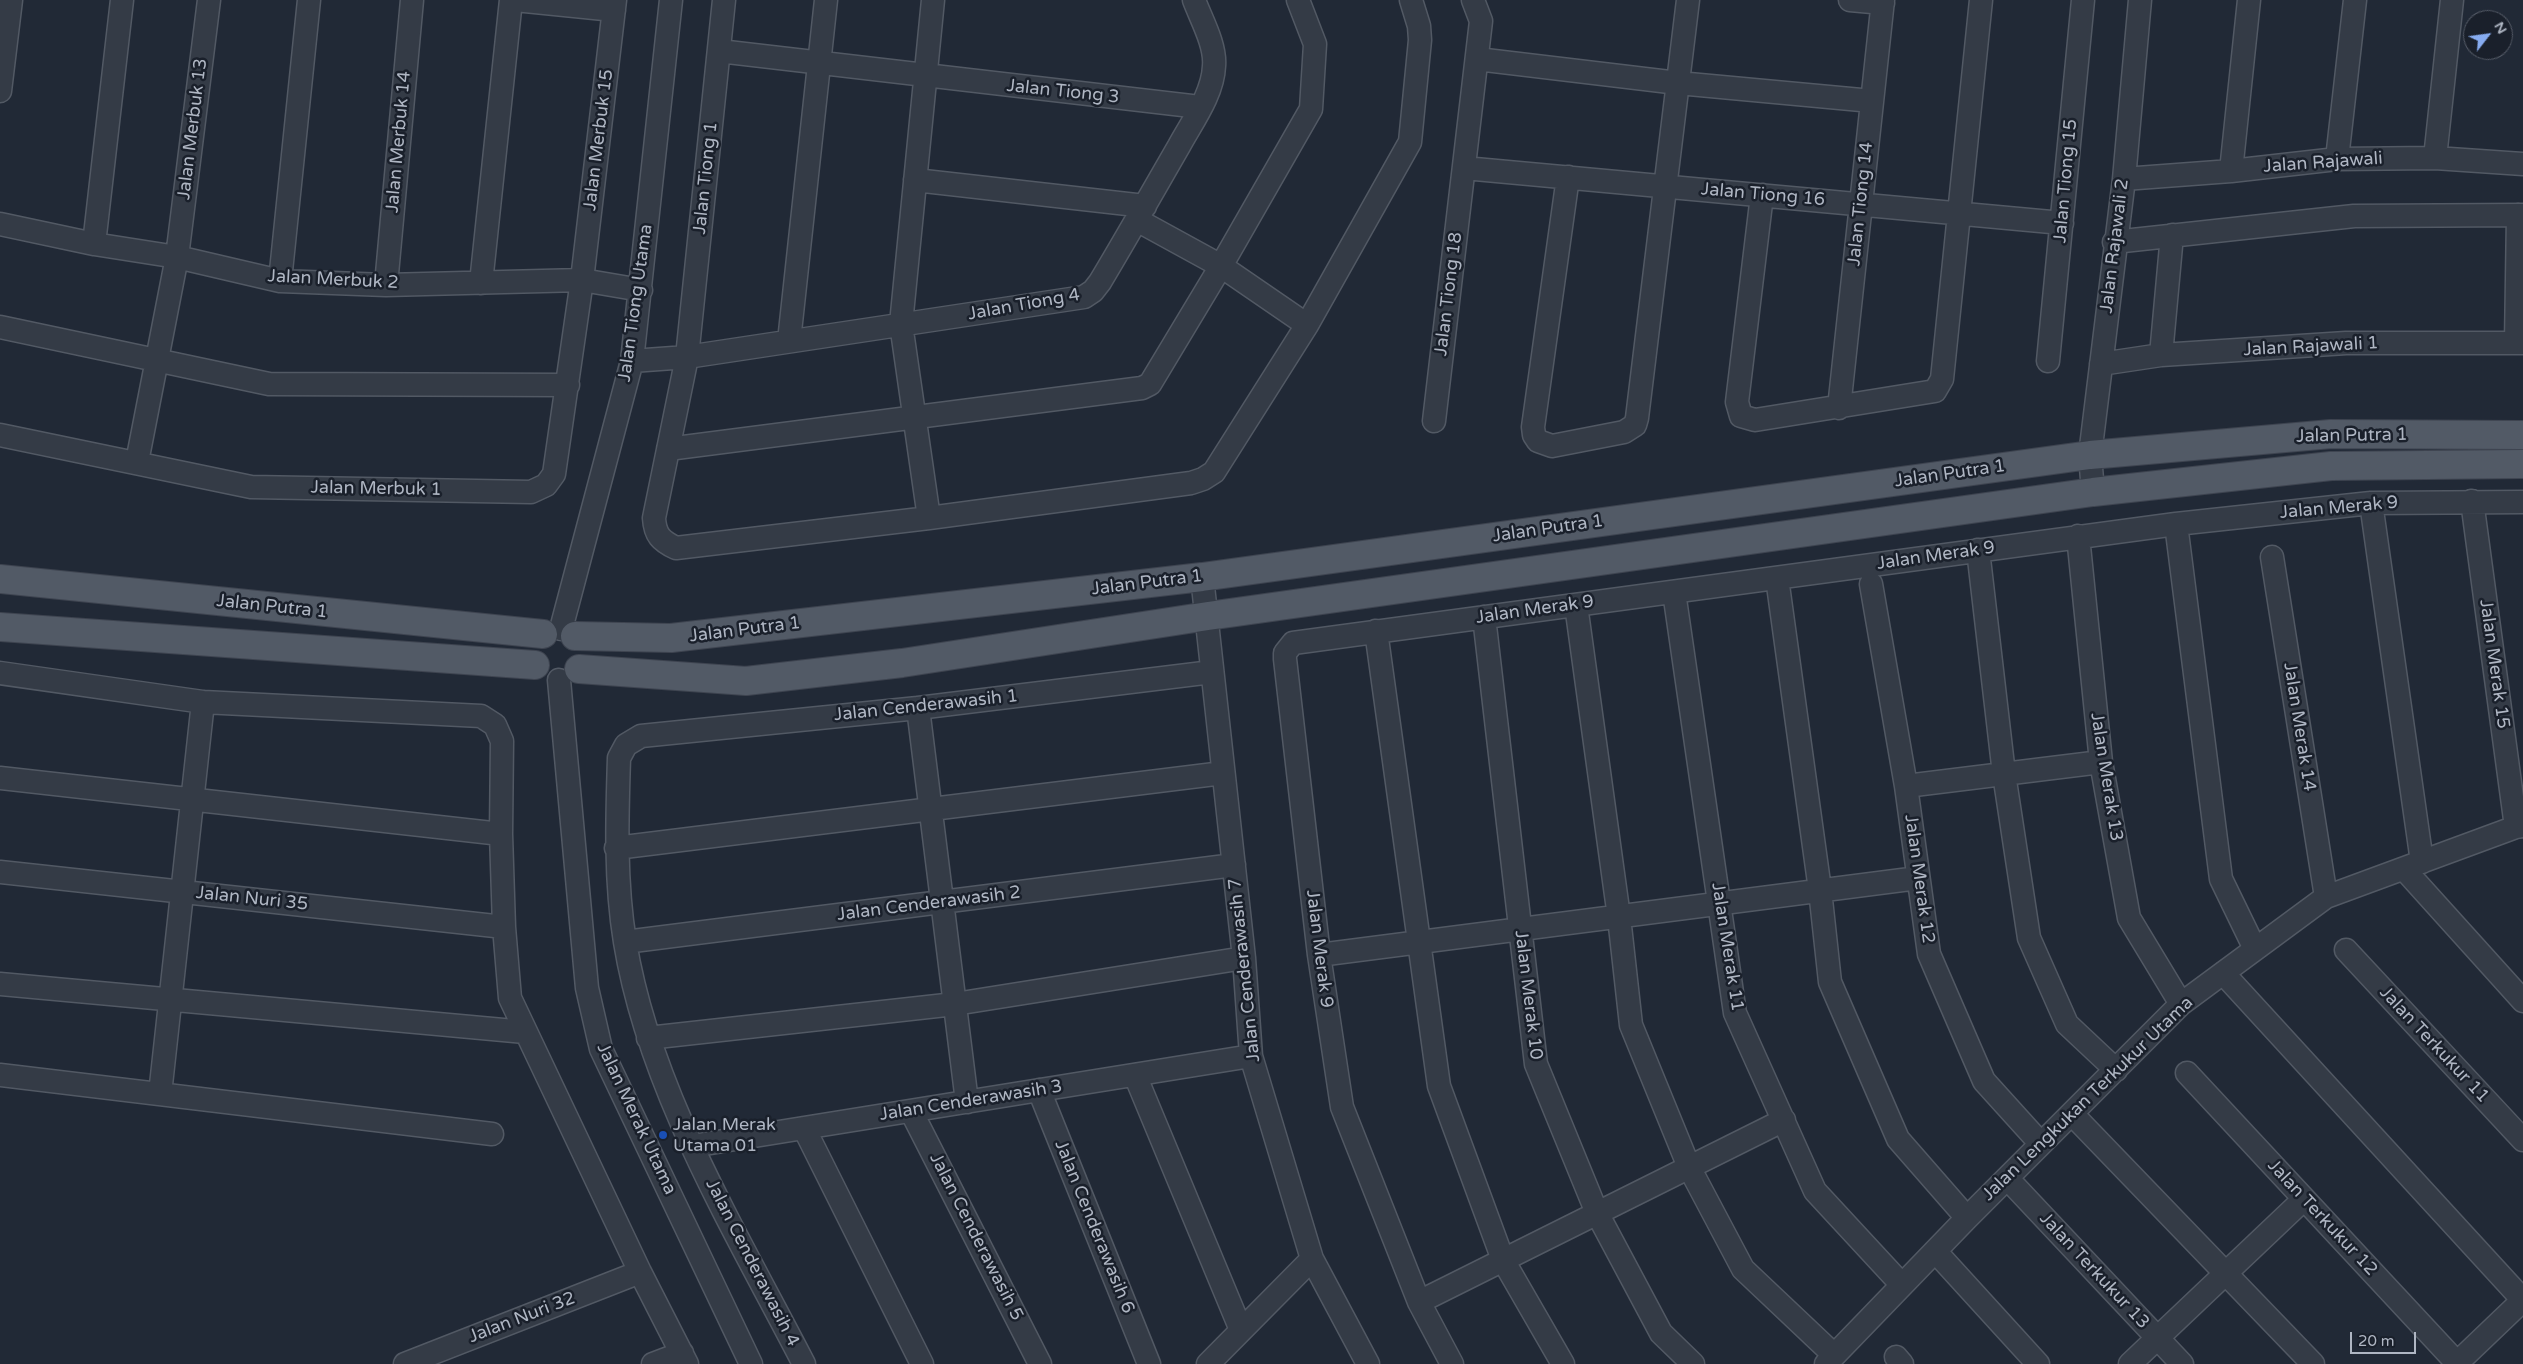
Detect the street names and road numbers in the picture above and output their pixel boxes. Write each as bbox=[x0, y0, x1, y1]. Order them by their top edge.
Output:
street label: Jalan Merbuk 13 bbox=[174, 57, 212, 201]
street label: Jalan Merbuk 15 bbox=[580, 68, 618, 212]
street label: Jalan Merbuk 14 bbox=[382, 70, 416, 214]
street label: Jalan Tiong 3 bbox=[1006, 75, 1120, 109]
street label: Jalan Tiong 15 bbox=[2050, 118, 2082, 244]
street label: Jalan Tiong 1 bbox=[689, 121, 723, 235]
street label: Jalan Tiong 14 bbox=[1844, 141, 1878, 267]
street label: Jalan Rajawali bbox=[2263, 148, 2383, 178]
street label: Jalan Rajawali 2 bbox=[2096, 177, 2134, 315]
street label: Jalan Tiong 16 bbox=[1700, 179, 1826, 211]
street label: Jalan Tiong Utama bbox=[614, 223, 658, 383]
street label: Jalan Tiong 18 bbox=[1431, 231, 1467, 357]
street label: Jalan Merbuk 2 bbox=[267, 266, 399, 294]
street label: Jalan Tiong 4 bbox=[966, 285, 1082, 325]
street label: Jalan Rajawali 1 bbox=[2243, 333, 2379, 361]
street label: Jalan Putra 1 bbox=[2296, 424, 2408, 448]
street label: Jalan Putra 1 bbox=[1893, 456, 2007, 492]
street label: Jalan Merbuk 1 bbox=[310, 477, 442, 501]
street label: Jalan Merak 9 bbox=[2279, 492, 2399, 524]
street label: Jalan Putra 1 bbox=[1491, 511, 1605, 547]
street label: Jalan Merak 9 bbox=[1876, 537, 1996, 575]
street label: Jalan Putra 1 bbox=[1090, 565, 1204, 601]
street label: Jalan Putra 1 bbox=[215, 590, 329, 624]
street label: Jalan Merak 9 bbox=[1475, 591, 1595, 629]
street label: Jalan Merak 15 bbox=[2474, 598, 2514, 730]
street label: Jalan Putra 1 bbox=[688, 612, 802, 648]
street label: Jalan Merak 14 bbox=[2278, 661, 2320, 793]
street label: Jalan Cenderawasih 1 bbox=[833, 686, 1019, 726]
street label: Jalan Merak 13 bbox=[2085, 711, 2127, 843]
street label: Jalan Merak 12 bbox=[1899, 813, 1939, 945]
street label: Jalan Cenderawasih 7 bbox=[1225, 877, 1265, 1063]
street label: Jalan Merak 11 bbox=[1706, 881, 1748, 1013]
street label: Jalan Nuri 35 bbox=[195, 882, 309, 916]
street label: Jalan Cenderawasih 2 bbox=[836, 882, 1022, 926]
street label: Jalan Merak 9 bbox=[1301, 889, 1337, 1009]
street label: Jalan Merak 10 bbox=[1509, 929, 1547, 1061]
street label: Jalan Terkukur 11 bbox=[2374, 982, 2494, 1108]
street label: Jalan Lengkukan Terkukur Utama bbox=[1978, 992, 2198, 1206]
street label: Jalan Merak Utama bbox=[591, 1040, 681, 1198]
street label: Jalan Cenderawasih 3 bbox=[878, 1076, 1064, 1126]
street label: Jalan Cenderawasih 6 bbox=[1049, 1137, 1139, 1317]
street label: Jalan Cenderawasih 5 bbox=[924, 1150, 1028, 1324]
street label: Jalan Terkukur 12 bbox=[2262, 1155, 2382, 1281]
street label: Jalan Cenderawasih 4 bbox=[700, 1176, 804, 1350]
street label: Jalan Terkukur 13 bbox=[2034, 1208, 2154, 1334]
street label: Jalan Nuri 32 bbox=[466, 1288, 578, 1348]

